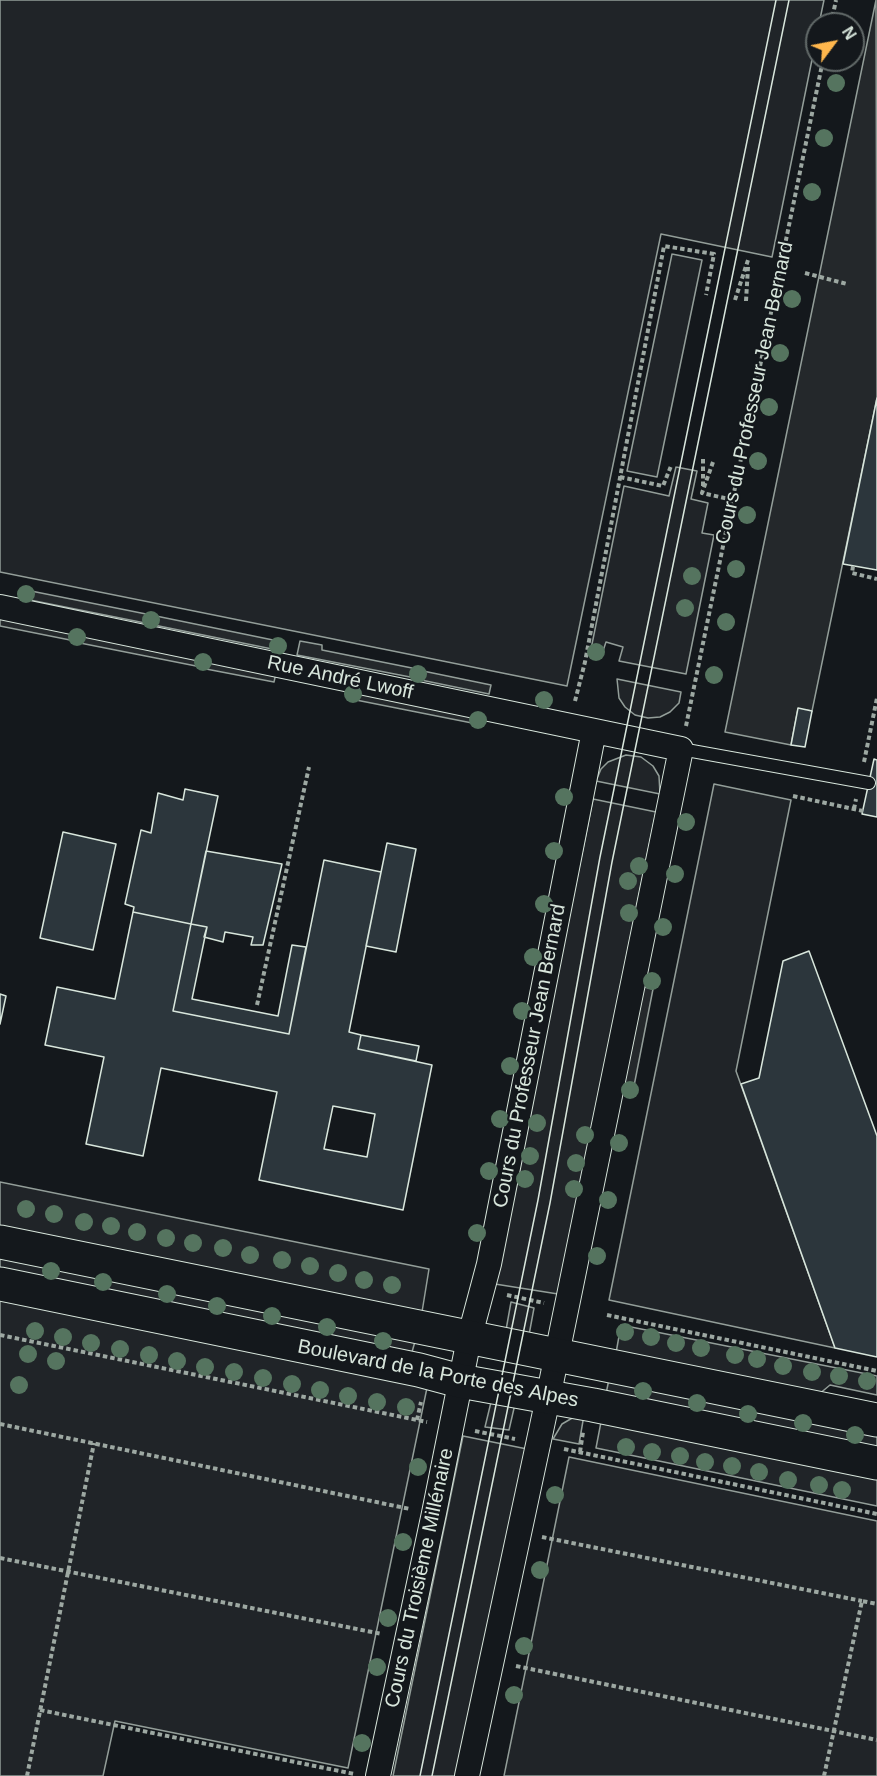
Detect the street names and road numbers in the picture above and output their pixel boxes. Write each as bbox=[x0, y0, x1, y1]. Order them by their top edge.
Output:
street label: Cours du Professeur Jean Bernard bbox=[711, 239, 799, 547]
street label: Rue André Lwoff bbox=[265, 651, 415, 705]
street label: Cours du Professeur Jean Bernard bbox=[489, 902, 571, 1210]
street label: Boulevard de la Porte des Alpes bbox=[295, 1335, 581, 1413]
street label: Cours du Troisième Millénaire bbox=[381, 1446, 459, 1710]

